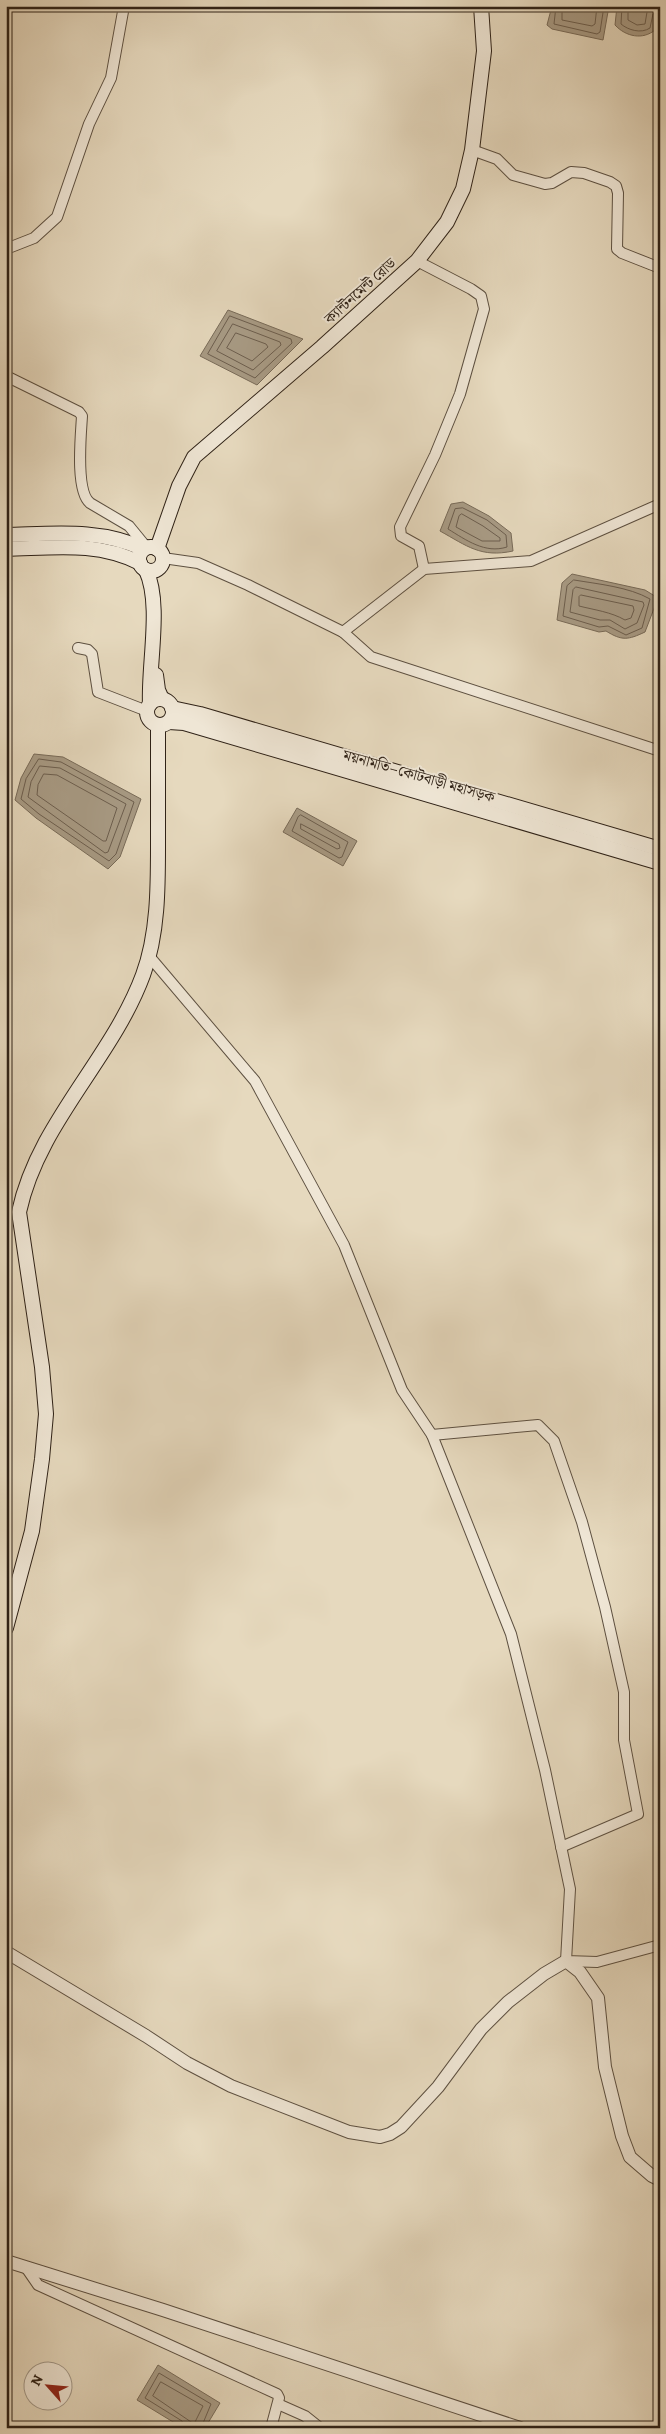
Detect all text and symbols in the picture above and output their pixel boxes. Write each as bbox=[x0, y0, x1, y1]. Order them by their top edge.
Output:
street label: ক্যান্টনমেন্ট রোড bbox=[319, 253, 401, 329]
street label: ময়নামতি–কোটবাড়ী মহাসড়ক bbox=[340, 744, 498, 807]
north arrow bbox=[22, 2362, 72, 2412]
text: N bbox=[26, 2371, 48, 2389]

